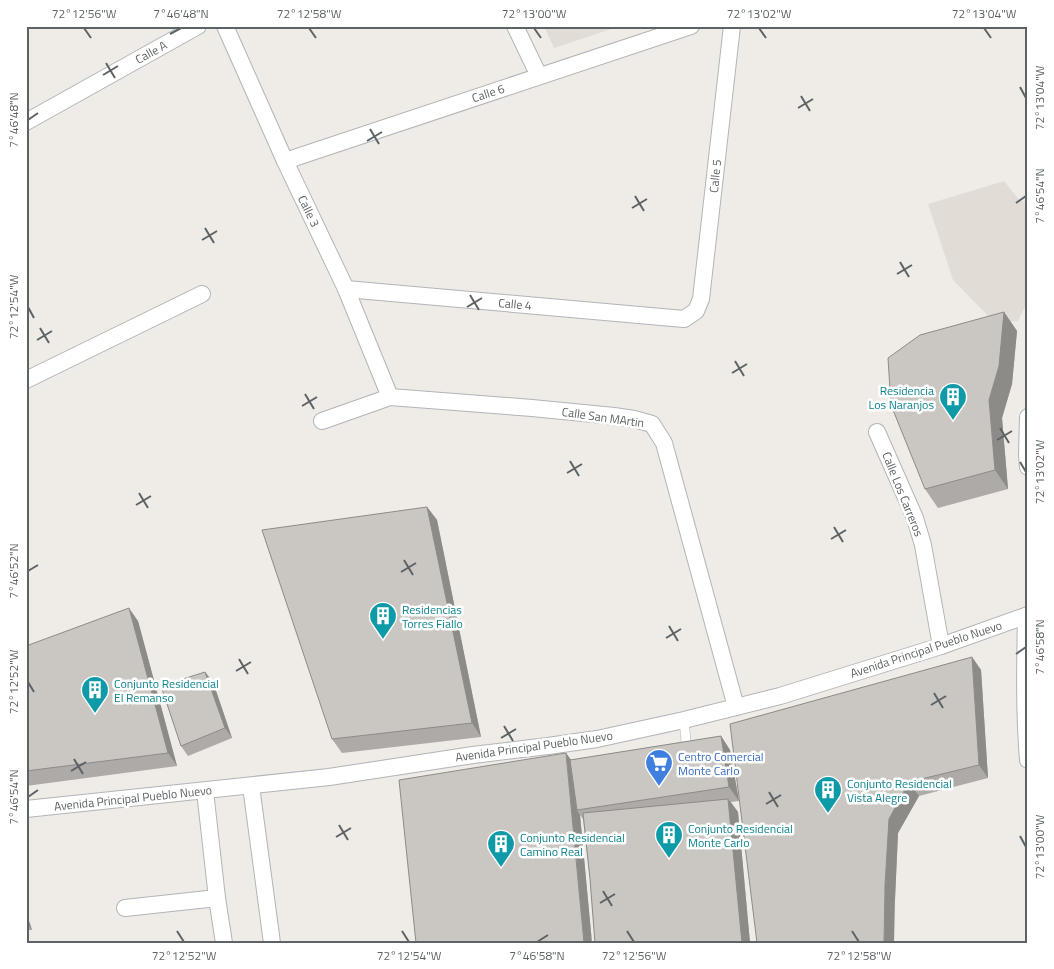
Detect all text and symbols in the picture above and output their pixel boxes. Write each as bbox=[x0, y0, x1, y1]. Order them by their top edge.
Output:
text: 72°12'56"W bbox=[52, 4, 117, 23]
text: 7°46'48"N bbox=[153, 4, 209, 23]
text: 72°12'58"W bbox=[277, 4, 342, 23]
text: 72°13'00"W bbox=[502, 4, 567, 23]
text: 72°13'02"W bbox=[727, 4, 792, 23]
text: 72°13'04"W bbox=[952, 4, 1017, 23]
street label: Calle A bbox=[132, 35, 170, 69]
text: 72°13'04"W bbox=[1030, 65, 1049, 130]
street label: Calle 6 bbox=[469, 79, 507, 107]
text: 7°46'48"N bbox=[4, 92, 23, 148]
street label: Calle 5 bbox=[704, 158, 726, 194]
text: 7°46'54"N bbox=[1030, 168, 1049, 224]
street label: Calle 3 bbox=[293, 192, 325, 230]
text: 72°12'54"W bbox=[4, 274, 23, 339]
street label: Calle 4 bbox=[497, 293, 533, 315]
place label: Residencia Los Naranjos bbox=[868, 381, 934, 414]
building icon: Residencia Los Naranjos bbox=[938, 382, 968, 421]
street label: Calle San MArtin bbox=[561, 402, 645, 432]
text: 72°13'02"W bbox=[1030, 439, 1049, 504]
street label: Calle Los Carreros bbox=[877, 449, 929, 540]
text: 7°46'52"N bbox=[4, 543, 23, 599]
place label: Residencias Torres Fiallo bbox=[402, 600, 463, 633]
building icon: Residencias Torres Fiallo bbox=[368, 601, 398, 640]
street label: Avenida Principal Pueblo Nuevo bbox=[848, 615, 1004, 683]
text: 7°46'58"N bbox=[1030, 619, 1049, 675]
text: 72°12'52"W bbox=[4, 649, 23, 714]
place label: Conjunto Residencial El Remanso bbox=[114, 674, 219, 707]
building icon: Conjunto Residencial El Remanso bbox=[80, 675, 110, 714]
street label: Avenida Principal Pueblo Nuevo bbox=[454, 726, 614, 766]
place label: Centro Comercial Monte Carlo bbox=[678, 747, 764, 780]
supermarket icon: Centro Comercial Monte Carlo bbox=[644, 748, 674, 787]
text: 7°46'54"N bbox=[4, 769, 23, 825]
place label: Conjunto Residencial Vista Alegre bbox=[847, 774, 952, 807]
building icon: Conjunto Residencial Vista Alegre bbox=[813, 775, 843, 814]
street label: Avenida Principal Pueblo Nuevo bbox=[53, 780, 213, 816]
text: 72°13'00"W bbox=[1030, 814, 1049, 879]
place label: Conjunto Residencial Monte Carlo bbox=[688, 819, 793, 852]
building icon: Conjunto Residencial Monte Carlo bbox=[654, 820, 684, 859]
place label: Conjunto Residencial Camino Real bbox=[520, 828, 625, 861]
building icon: Conjunto Residencial Camino Real bbox=[486, 829, 516, 868]
text: 72°12'52"W bbox=[152, 946, 217, 965]
text: 72°12'54"W bbox=[377, 946, 442, 965]
text: 7°46'58"N bbox=[509, 946, 565, 965]
text: 72°12'56"W bbox=[602, 946, 667, 965]
text: 72°12'58"W bbox=[827, 946, 892, 965]

